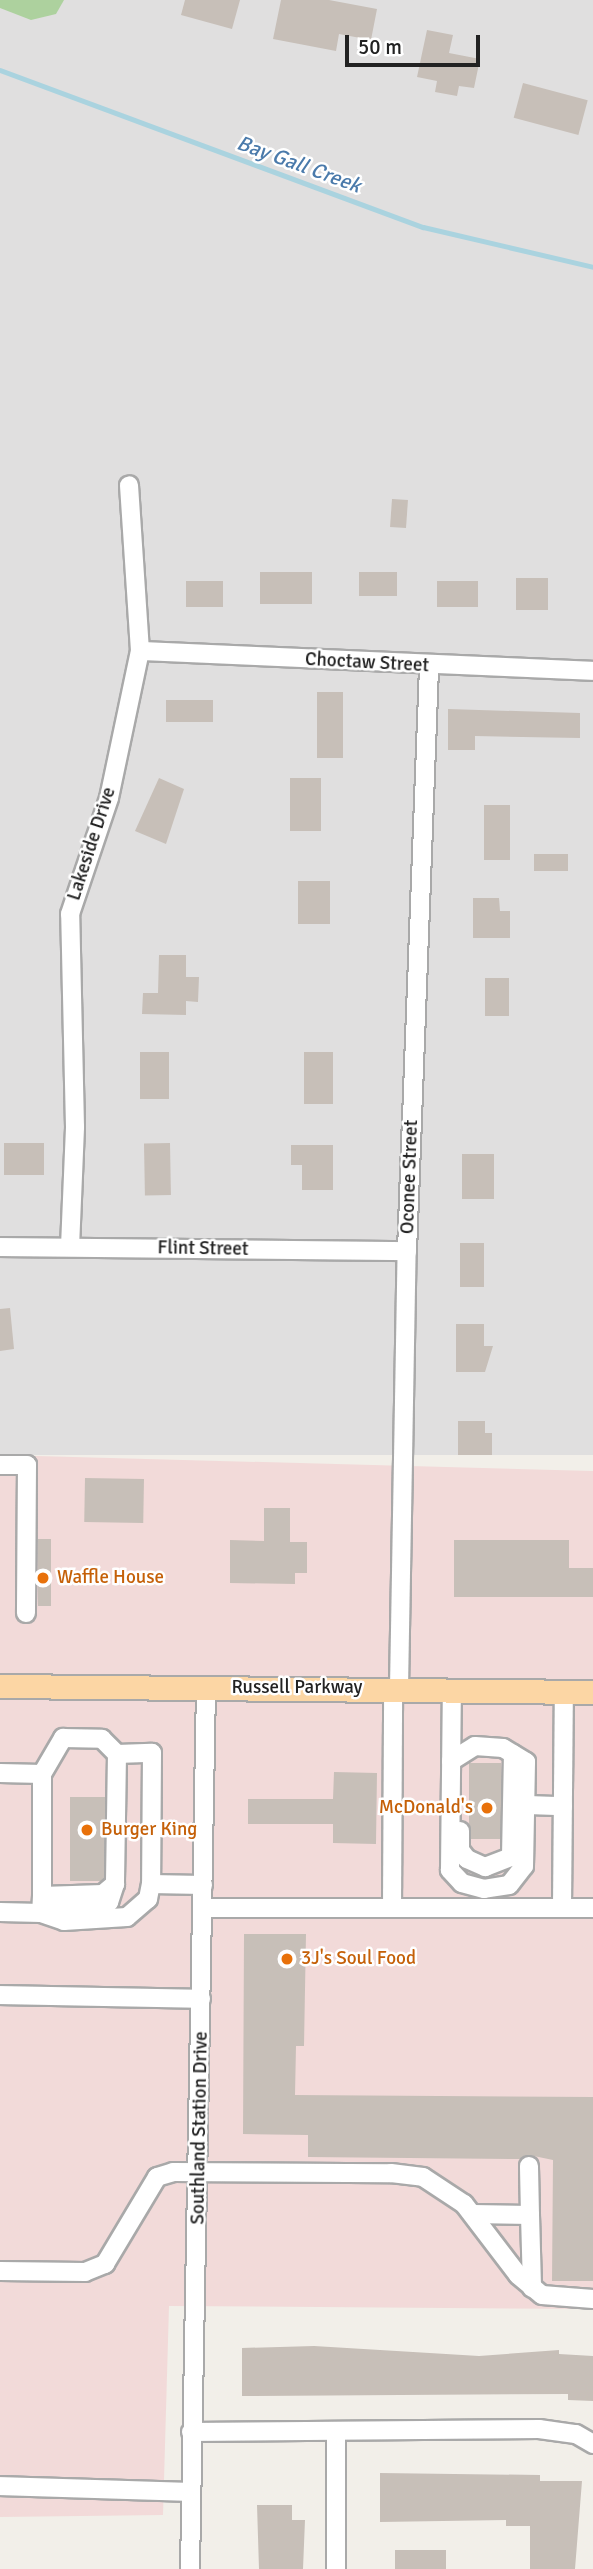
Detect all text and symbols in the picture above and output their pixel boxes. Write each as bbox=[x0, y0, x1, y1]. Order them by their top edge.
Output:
scale bar bbox=[348, 21, 483, 65]
text: 50 m bbox=[358, 34, 402, 60]
water label: Bay Gall Creek bbox=[234, 130, 364, 198]
street label: Choctaw Street bbox=[304, 648, 430, 678]
street label: Lakeside Drive bbox=[63, 784, 121, 904]
street label: Oconee Street bbox=[397, 1119, 423, 1235]
street label: Flint Street bbox=[157, 1237, 249, 1261]
place label: Waffle House bbox=[57, 1567, 164, 1589]
marker: Waffle House bbox=[35, 1570, 51, 1586]
street label: Russell Parkway bbox=[232, 1677, 362, 1699]
place label: McDonald's bbox=[379, 1797, 473, 1819]
marker: McDonald's bbox=[479, 1800, 495, 1816]
place label: Burger King bbox=[101, 1819, 197, 1841]
marker: Burger King bbox=[79, 1822, 95, 1838]
place label: 3J's Soul Food bbox=[301, 1948, 416, 1970]
marker: 3J's Soul Food bbox=[279, 1951, 295, 1967]
street label: Southland Station Drive bbox=[187, 2031, 213, 2225]

